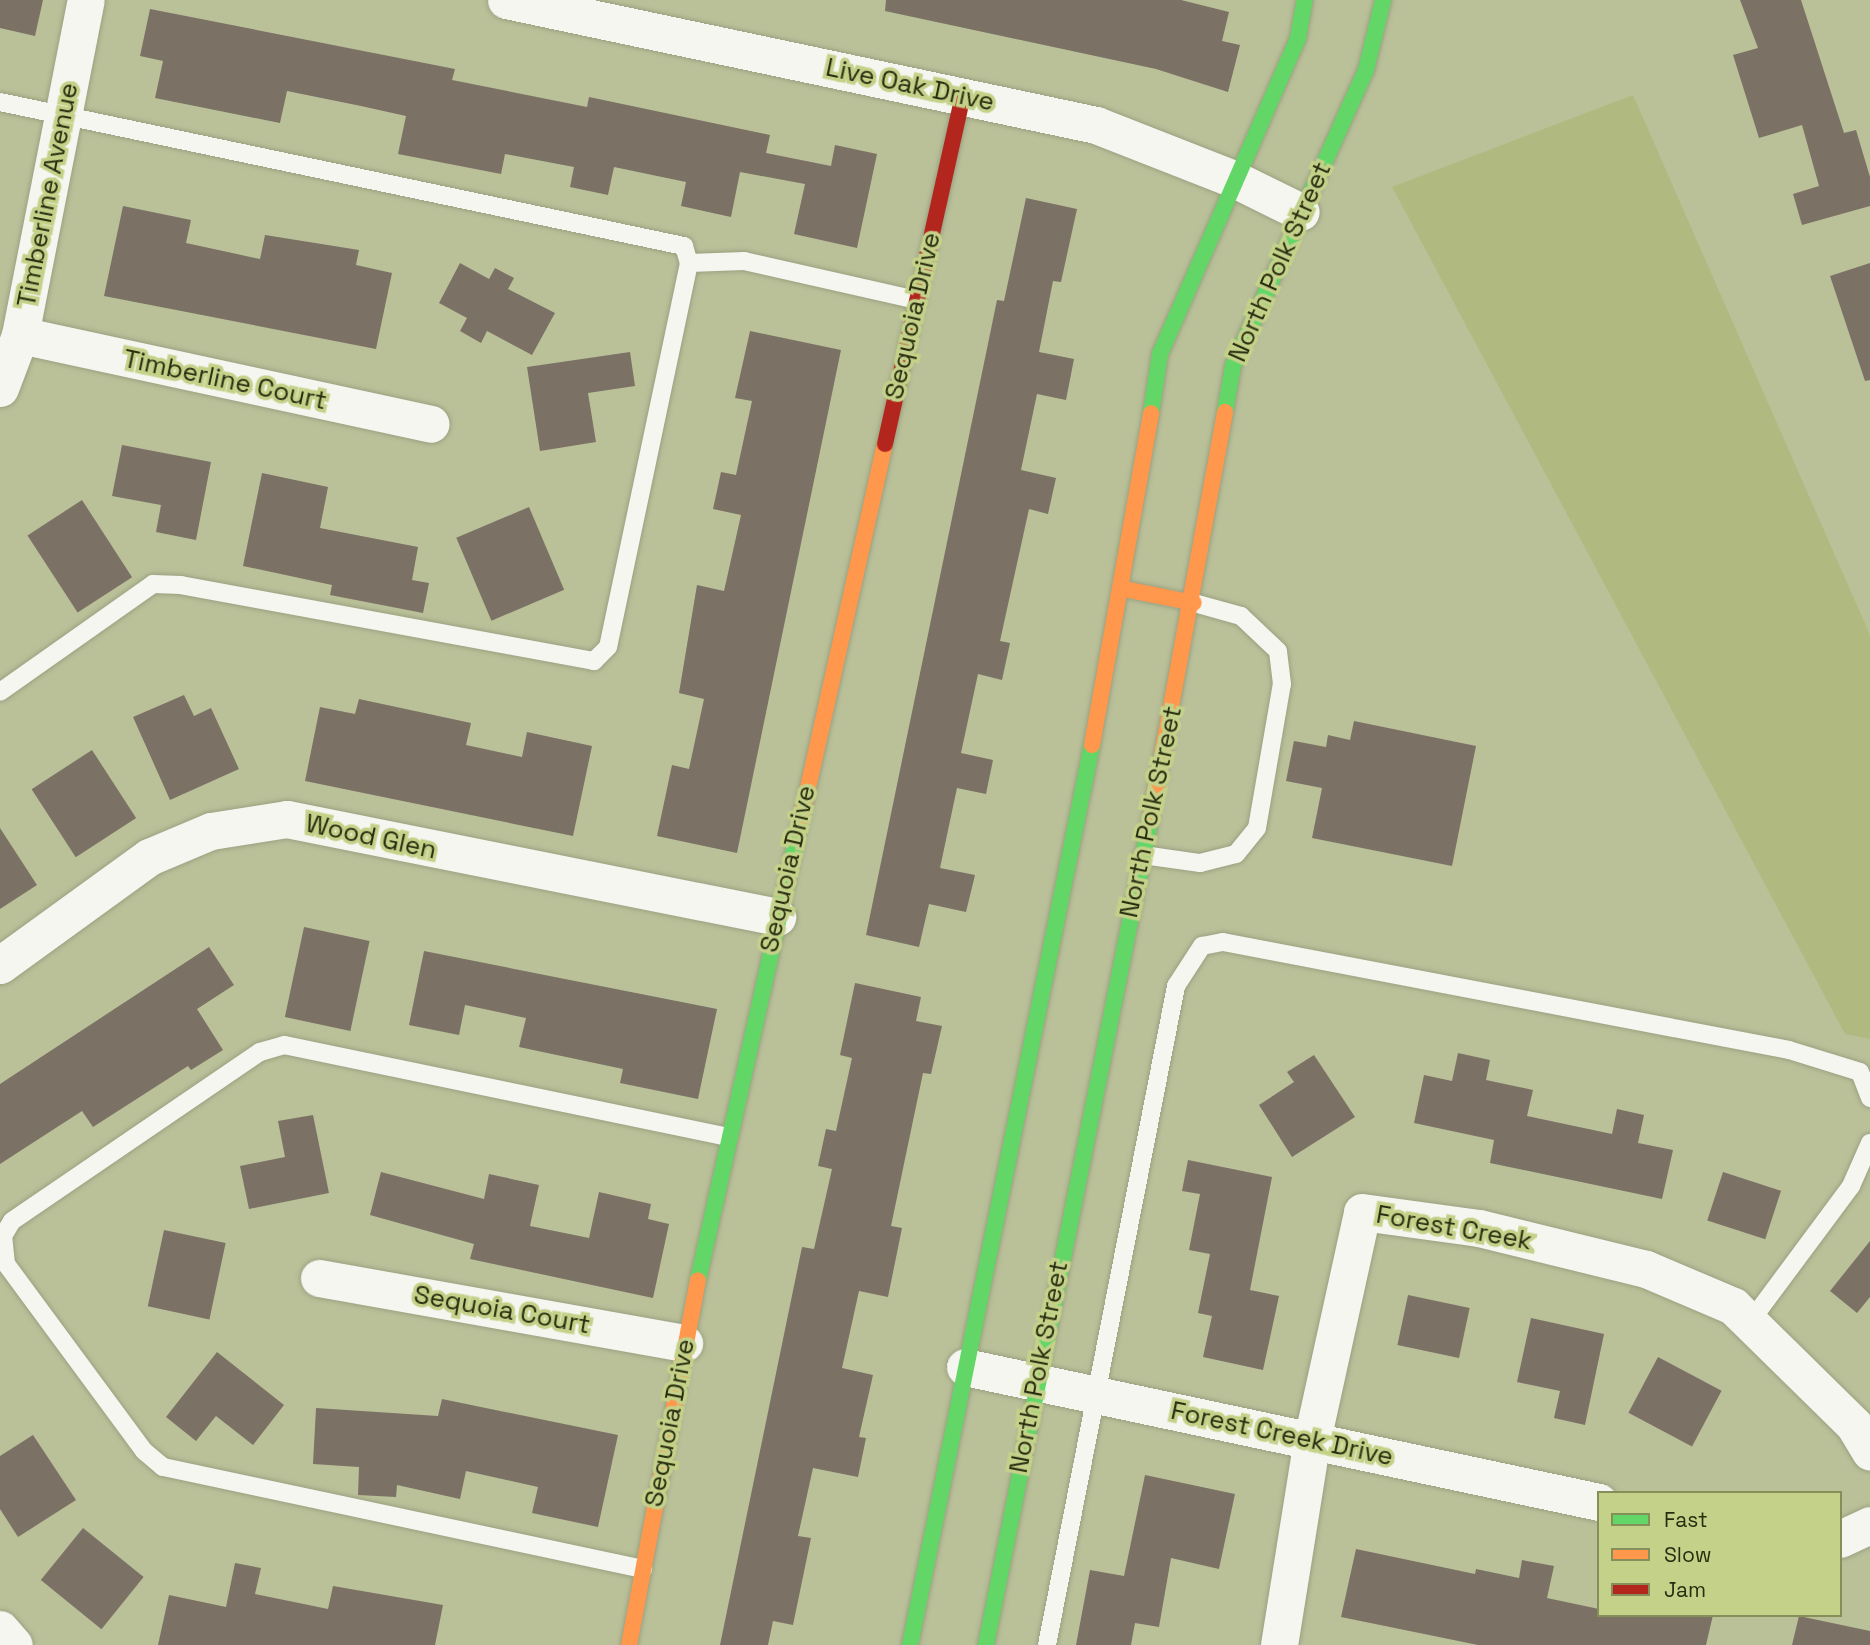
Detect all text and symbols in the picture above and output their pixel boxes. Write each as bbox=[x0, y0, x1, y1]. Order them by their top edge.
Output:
street label: Live Oak Drive bbox=[823, 52, 997, 118]
street label: Timberline Avenue bbox=[11, 80, 85, 310]
street label: North Polk Street bbox=[1222, 157, 1338, 367]
street label: Sequoia Drive bbox=[879, 230, 947, 402]
street label: Timberline Court bbox=[121, 343, 329, 417]
street label: North Polk Street bbox=[1113, 703, 1189, 921]
street label: Sequoia Drive bbox=[754, 783, 822, 955]
street label: Wood Glen bbox=[303, 808, 439, 866]
street label: Forest Creek bbox=[1374, 1199, 1534, 1257]
street label: North Polk Street bbox=[1003, 1258, 1075, 1476]
street label: Sequoia Court bbox=[411, 1279, 593, 1341]
street label: Sequoia Drive bbox=[638, 1336, 702, 1510]
street label: Forest Creek Drive bbox=[1168, 1395, 1396, 1473]
legend bbox=[1597, 1491, 1842, 1617]
text: Fast bbox=[1664, 1506, 1708, 1533]
text: Slow bbox=[1664, 1541, 1712, 1568]
text: Jam bbox=[1664, 1576, 1706, 1603]

